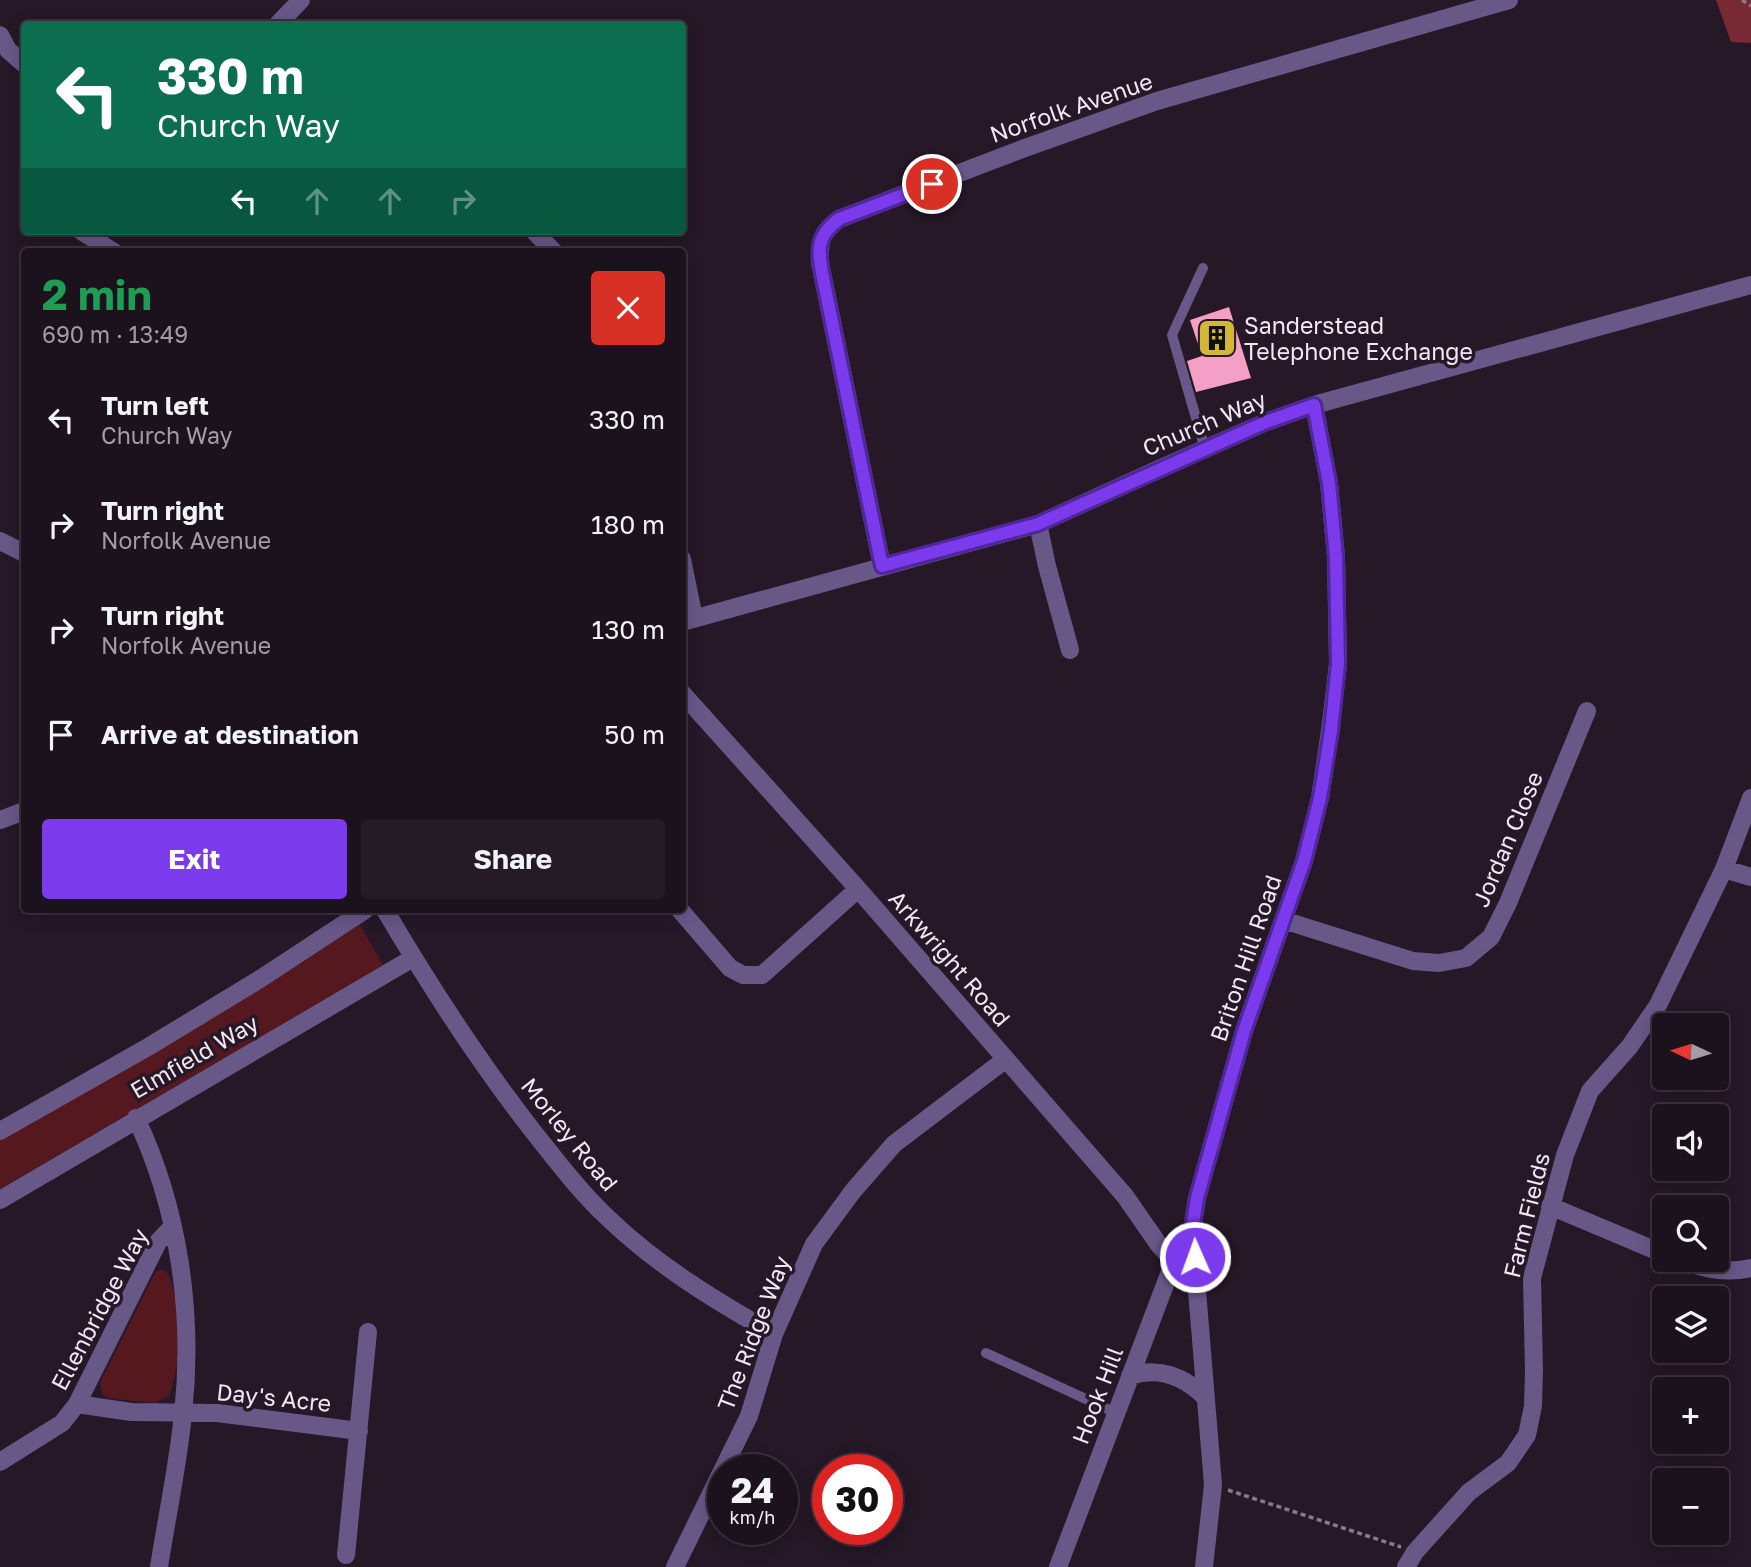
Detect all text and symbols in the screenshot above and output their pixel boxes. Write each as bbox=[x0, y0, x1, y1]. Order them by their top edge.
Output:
text: 330 m bbox=[157, 46, 304, 105]
icon: left bbox=[42, 49, 133, 140]
street label: Norfolk Avenue bbox=[986, 66, 1156, 148]
text: Church Way bbox=[157, 106, 340, 144]
pin bbox=[902, 154, 962, 214]
icon: arrive bbox=[913, 165, 951, 203]
icon: left bbox=[225, 182, 263, 220]
icon: ahead bbox=[298, 182, 336, 220]
icon: ahead bbox=[371, 182, 409, 220]
icon: right bbox=[444, 182, 482, 220]
text: 2 min bbox=[42, 269, 152, 319]
button: close bbox=[591, 271, 665, 345]
place label: Sanderstead Telephone Exchange bbox=[1244, 311, 1473, 365]
building icon: Sanderstead Telephone Exchange bbox=[1196, 317, 1238, 359]
text: 690 m · 13:49 bbox=[42, 320, 188, 348]
street label: Church Way bbox=[1138, 384, 1270, 462]
text: Turn left bbox=[101, 390, 209, 421]
icon: left bbox=[42, 401, 80, 439]
text: 330 m bbox=[589, 404, 665, 435]
text: Church Way bbox=[101, 421, 232, 449]
text: Turn right bbox=[101, 495, 224, 526]
icon: right bbox=[42, 506, 80, 544]
text: 180 m bbox=[591, 509, 665, 540]
text: Norfolk Avenue bbox=[101, 526, 271, 554]
text: Turn right bbox=[101, 600, 224, 631]
icon: right bbox=[42, 611, 80, 649]
text: 130 m bbox=[592, 614, 665, 645]
text: Norfolk Avenue bbox=[101, 631, 271, 659]
icon: arrive bbox=[42, 716, 80, 754]
text: Arrive at destination bbox=[101, 719, 359, 750]
text: 50 m bbox=[604, 719, 665, 750]
street label: Jordan Close bbox=[1466, 767, 1548, 911]
button: Exit bbox=[42, 819, 347, 899]
button: Share bbox=[361, 819, 665, 899]
street label: Briton Hill Road bbox=[1203, 871, 1287, 1045]
street label: Arkwright Road bbox=[883, 884, 1017, 1032]
street label: Elmfield Way bbox=[125, 1008, 263, 1104]
north arrow bbox=[1652, 1013, 1729, 1090]
map controls bbox=[1652, 1013, 1729, 1545]
street label: Morley Road bbox=[516, 1072, 624, 1196]
button: sound bbox=[1652, 1104, 1729, 1181]
street label: Farm Fields bbox=[1497, 1150, 1555, 1280]
button: search bbox=[1652, 1195, 1729, 1272]
position arrow bbox=[1158, 1220, 1232, 1294]
street label: Ellenbridge Way bbox=[45, 1223, 153, 1395]
street label: The Ridge Way bbox=[711, 1252, 795, 1414]
button: layers bbox=[1652, 1286, 1729, 1363]
street label: Hook Hill bbox=[1066, 1342, 1128, 1448]
street label: Day's Acre bbox=[215, 1377, 333, 1417]
button: + bbox=[1652, 1377, 1729, 1454]
speed limit sign: 30 bbox=[812, 1454, 903, 1545]
button: − bbox=[1652, 1468, 1729, 1545]
text: 24 bbox=[731, 1469, 774, 1511]
text: km/h bbox=[730, 1506, 775, 1528]

